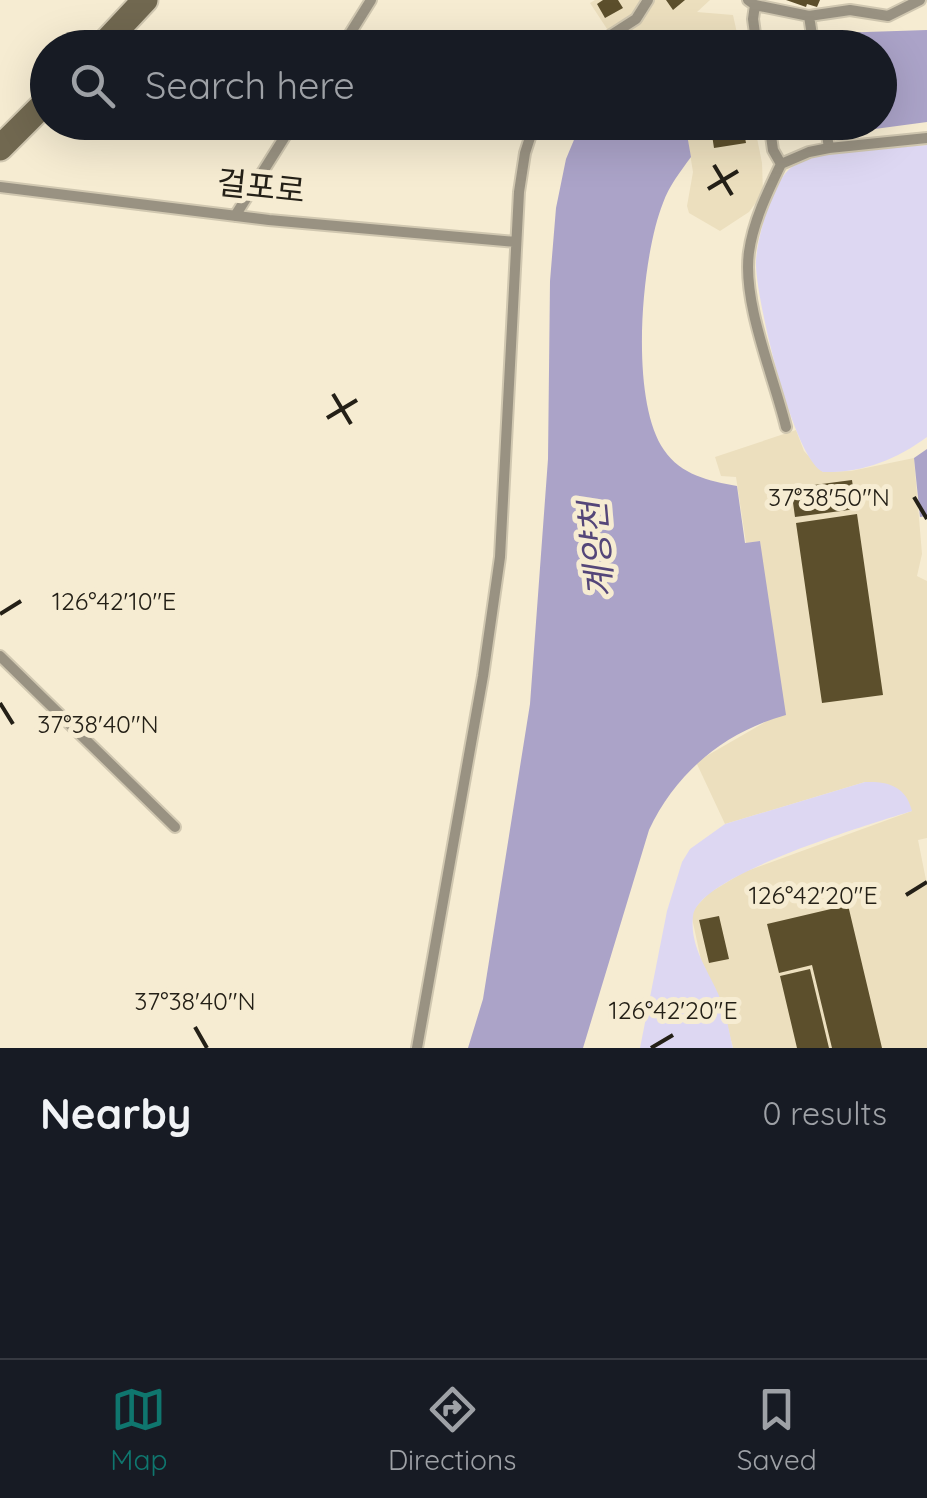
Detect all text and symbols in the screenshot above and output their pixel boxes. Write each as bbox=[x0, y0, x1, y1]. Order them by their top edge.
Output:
search box bbox=[30, 30, 897, 140]
icon: search bbox=[65, 58, 120, 113]
text: Search here bbox=[145, 61, 355, 109]
street label: 걸포로 bbox=[215, 161, 307, 211]
text: 37°38'50"N bbox=[768, 481, 890, 512]
water label: 계양천 bbox=[570, 496, 622, 600]
text: 126°42'10"E bbox=[52, 585, 176, 616]
text: 37°38'40"N bbox=[37, 708, 159, 739]
text: 126°42'20"E bbox=[748, 879, 878, 910]
text: 37°38'40"N bbox=[134, 985, 256, 1016]
text: 126°42'20"E bbox=[608, 994, 738, 1025]
text: Nearby bbox=[40, 1087, 191, 1140]
text: 0 results bbox=[763, 1093, 887, 1133]
tab: Map bbox=[110, 1382, 167, 1477]
tab: Directions bbox=[388, 1382, 516, 1477]
tab: Saved bbox=[737, 1382, 817, 1477]

